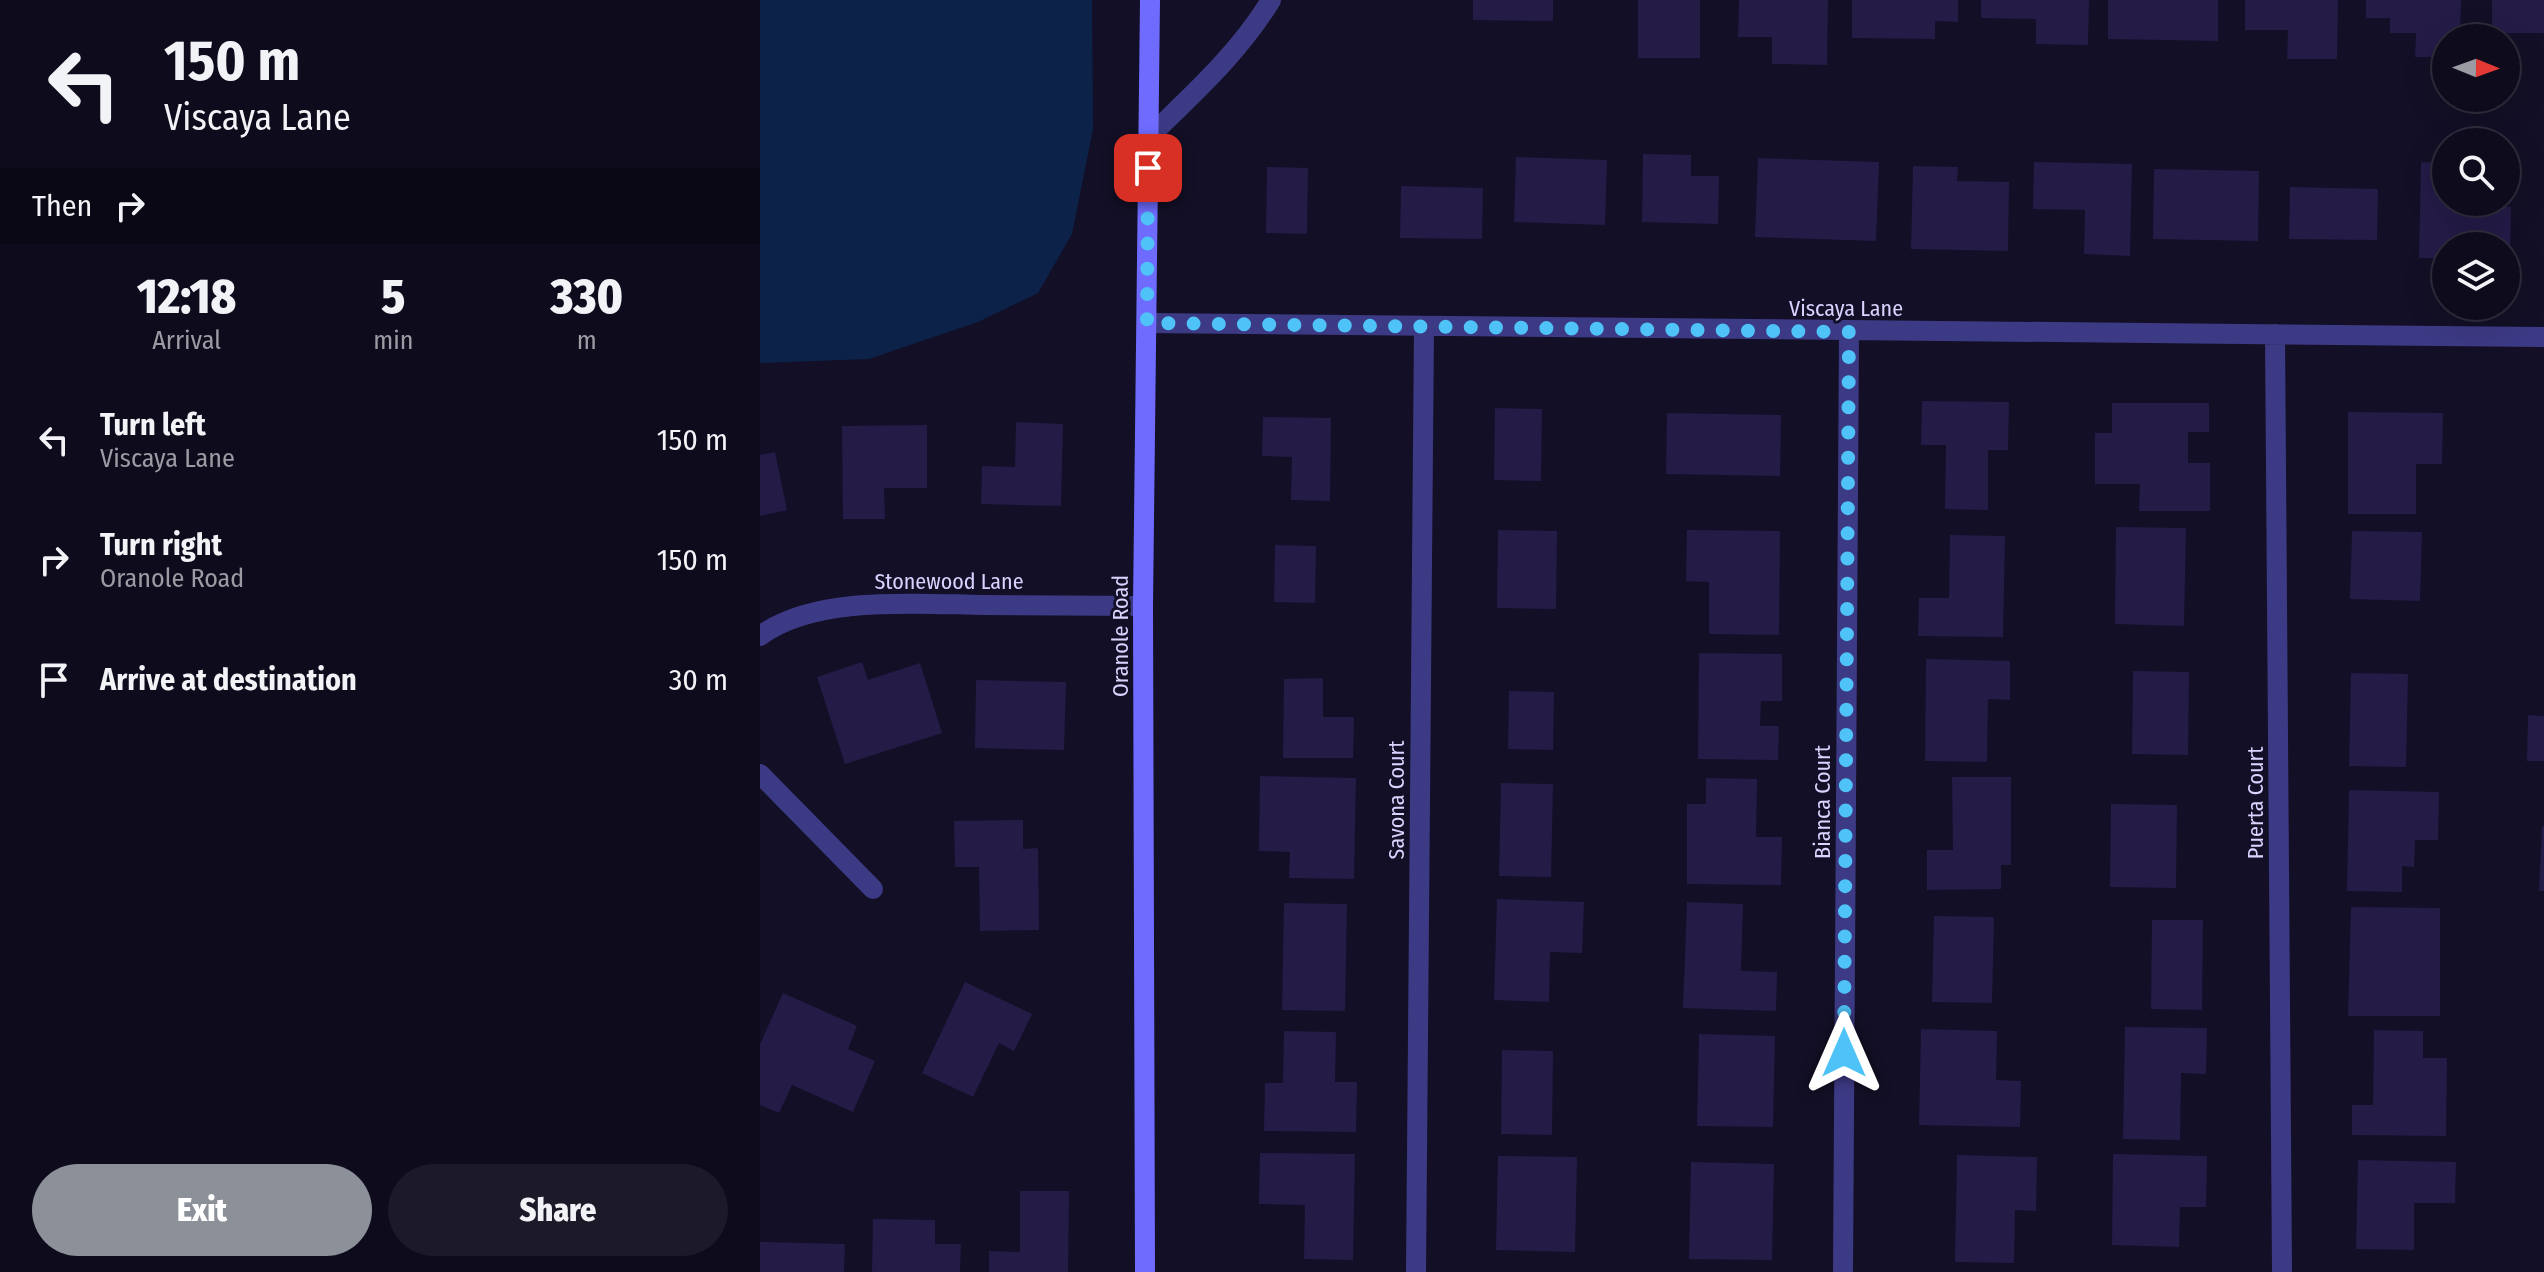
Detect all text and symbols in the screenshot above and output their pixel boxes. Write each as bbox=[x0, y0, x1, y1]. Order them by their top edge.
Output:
north arrow bbox=[2432, 24, 2520, 112]
map controls bbox=[2432, 24, 2520, 320]
text: 150 m bbox=[164, 28, 300, 95]
icon: left bbox=[32, 32, 136, 136]
text: Viscaya Lane bbox=[164, 96, 351, 140]
button: search bbox=[2432, 128, 2520, 216]
pin bbox=[1114, 134, 1182, 202]
icon: arrive bbox=[1126, 146, 1170, 190]
icon: right bbox=[108, 184, 152, 228]
text: Then bbox=[32, 188, 92, 224]
button: layers bbox=[2432, 232, 2520, 320]
text: 12:18 bbox=[137, 268, 236, 326]
text: 5 bbox=[381, 268, 405, 326]
text: 330 bbox=[550, 268, 623, 326]
street label: Viscaya Lane bbox=[1789, 295, 1903, 322]
text: Arrival bbox=[152, 325, 221, 356]
text: min bbox=[373, 325, 414, 356]
text: m bbox=[577, 325, 597, 356]
text: Turn left bbox=[100, 407, 206, 443]
icon: left bbox=[32, 418, 76, 462]
text: 150 m bbox=[657, 422, 728, 458]
text: Viscaya Lane bbox=[100, 443, 235, 474]
text: Turn right bbox=[100, 527, 222, 563]
icon: right bbox=[32, 538, 76, 582]
text: 150 m bbox=[657, 542, 728, 578]
text: Oranole Road bbox=[100, 563, 244, 594]
street label: Stonewood Lane bbox=[874, 568, 1024, 595]
street label: Oranole Road bbox=[1107, 575, 1134, 697]
icon: arrive bbox=[32, 658, 76, 702]
text: Arrive at destination bbox=[100, 662, 357, 698]
text: 30 m bbox=[669, 662, 728, 698]
street label: Savona Court bbox=[1383, 740, 1410, 859]
street label: Bianca Court bbox=[1809, 744, 1836, 859]
street label: Puerta Court bbox=[2242, 746, 2269, 859]
position arrow bbox=[1802, 1011, 1886, 1095]
button: Exit bbox=[32, 1164, 372, 1256]
button: Share bbox=[388, 1164, 728, 1256]

